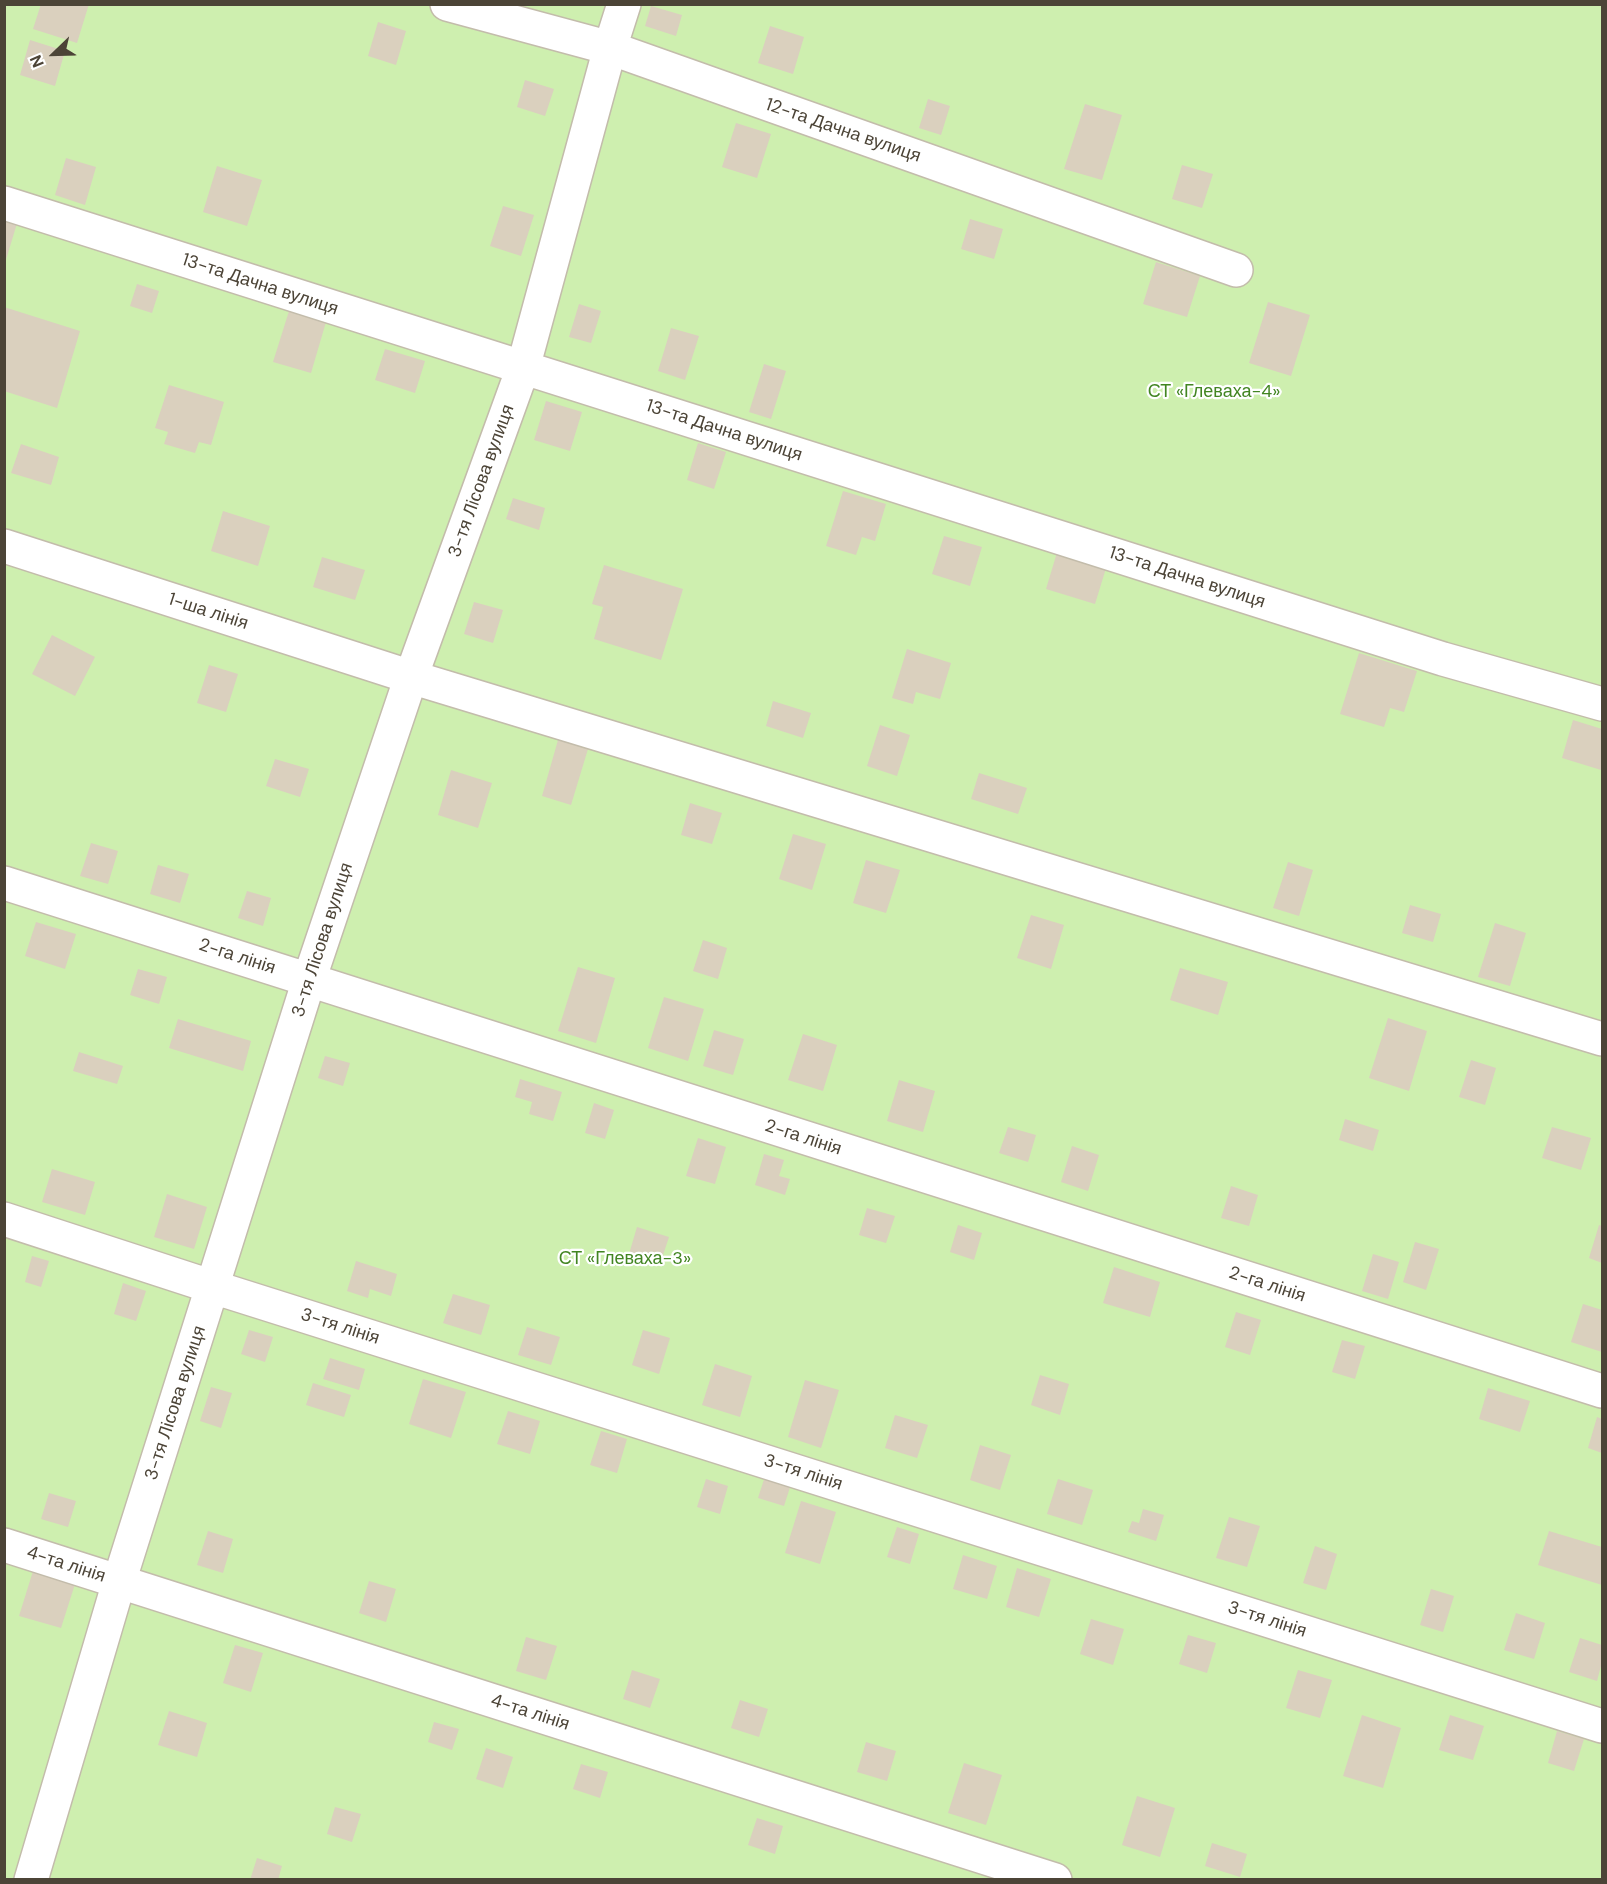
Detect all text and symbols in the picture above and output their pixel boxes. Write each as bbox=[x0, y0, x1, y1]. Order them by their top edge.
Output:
north arrow bbox=[24, 24, 84, 84]
text: N bbox=[25, 52, 49, 71]
street label: 12-та Дачна вулиця bbox=[762, 94, 924, 168]
street label: 13-та Дачна вулиця bbox=[179, 250, 341, 320]
park label: СТ «Глеваха-4» bbox=[1148, 381, 1280, 403]
street label: 13-та Дачна вулиця bbox=[643, 396, 805, 466]
street label: 3-тя Лісова вулиця bbox=[444, 402, 520, 560]
street label: 13-та Дачна вулиця bbox=[1106, 543, 1268, 613]
street label: 1-ша лінія bbox=[165, 589, 251, 635]
street label: 3-тя Лісова вулиця bbox=[288, 860, 358, 1020]
street label: 2-га лінія bbox=[196, 934, 278, 980]
street label: 2-га лінія bbox=[762, 1115, 844, 1161]
park label: СТ «Глеваха-3» bbox=[559, 1248, 691, 1270]
street label: 2-га лінія bbox=[1226, 1262, 1308, 1308]
street label: 3-тя лінія bbox=[298, 1304, 382, 1350]
street label: 3-тя Лісова вулиця bbox=[141, 1323, 211, 1483]
street label: 3-тя лінія bbox=[761, 1450, 845, 1496]
street label: 4-та лінія bbox=[24, 1542, 108, 1588]
street label: 3-тя лінія bbox=[1225, 1597, 1309, 1643]
street label: 4-та лінія bbox=[488, 1690, 572, 1736]

